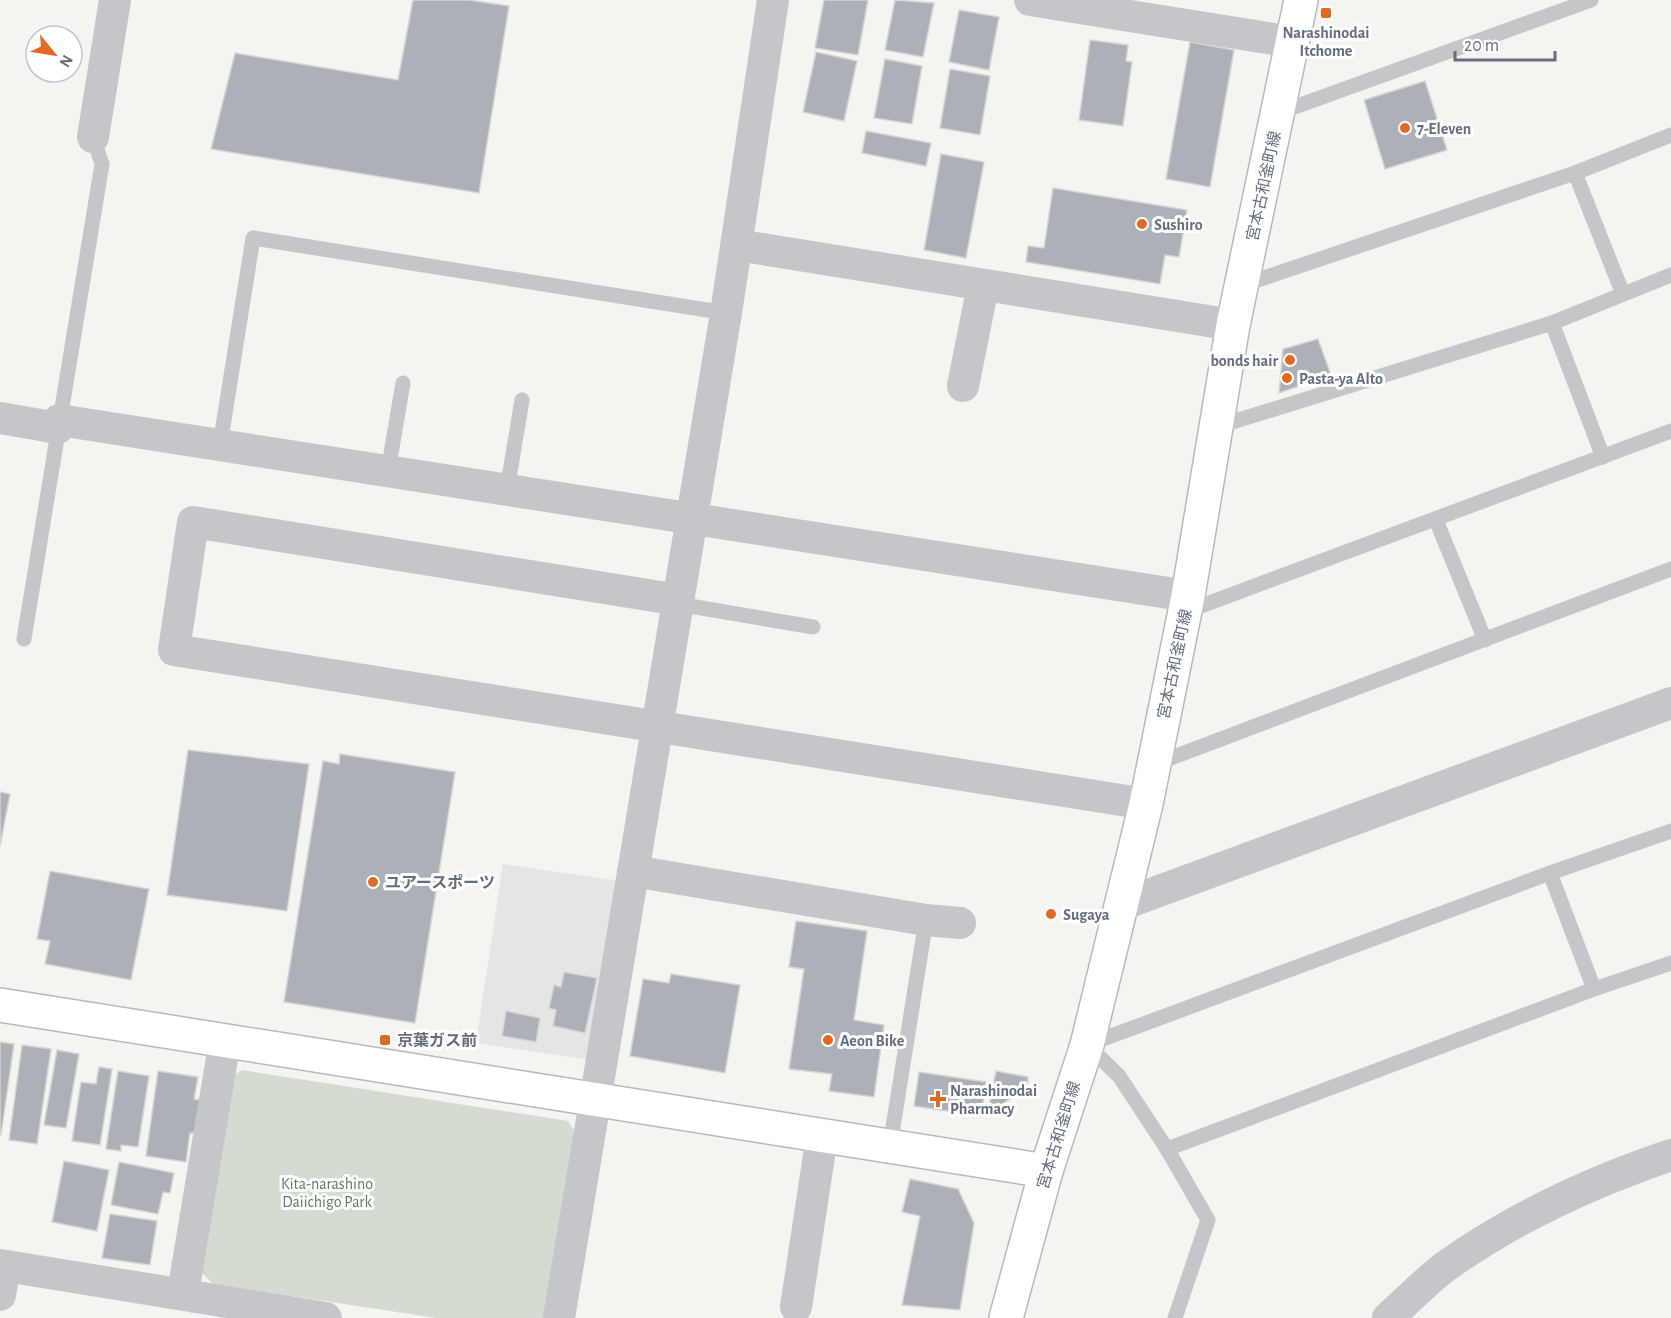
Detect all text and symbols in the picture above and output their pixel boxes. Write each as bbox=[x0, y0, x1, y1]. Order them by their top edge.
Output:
marker: Narashinodai Itchome bbox=[1319, 6, 1333, 20]
north arrow bbox=[24, 24, 84, 84]
scale bar bbox=[1455, 24, 1556, 62]
place label: Narashinodai Itchome bbox=[1282, 25, 1370, 59]
text: 20 m bbox=[1464, 37, 1499, 55]
text: N bbox=[56, 52, 76, 70]
marker: 7-Eleven bbox=[1398, 121, 1412, 135]
place label: 7-Eleven bbox=[1417, 121, 1471, 137]
street label: 宮本古和釜町線 bbox=[1244, 130, 1283, 243]
marker: Sushiro bbox=[1135, 217, 1149, 231]
place label: Sushiro bbox=[1154, 217, 1203, 233]
place label: bonds hair bbox=[1210, 353, 1278, 369]
marker: bonds hair bbox=[1283, 353, 1297, 367]
marker: Pasta-ya Alto bbox=[1280, 371, 1294, 385]
place label: Pasta-ya Alto bbox=[1299, 371, 1383, 388]
street label: 宮本古和釜町線 bbox=[1155, 608, 1194, 721]
place label: ユアースポーツ bbox=[385, 874, 495, 891]
marker: ユアースポーツ bbox=[366, 875, 380, 889]
marker: Sugaya bbox=[1044, 907, 1058, 921]
place label: Sugaya bbox=[1063, 907, 1110, 924]
place label: 京葉ガス前 bbox=[397, 1032, 477, 1049]
marker: 京葉ガス前 bbox=[378, 1033, 392, 1047]
marker: Aeon Bike bbox=[821, 1033, 835, 1047]
place label: Aeon Bike bbox=[840, 1033, 905, 1049]
street label: 宮本古和釜町線 bbox=[1034, 1079, 1083, 1191]
place label: Narashinodai Pharmacy bbox=[950, 1083, 1037, 1118]
marker: Narashinodai Pharmacy bbox=[931, 1092, 945, 1106]
park label: Kita-narashino Daiichigo Park bbox=[281, 1176, 373, 1210]

